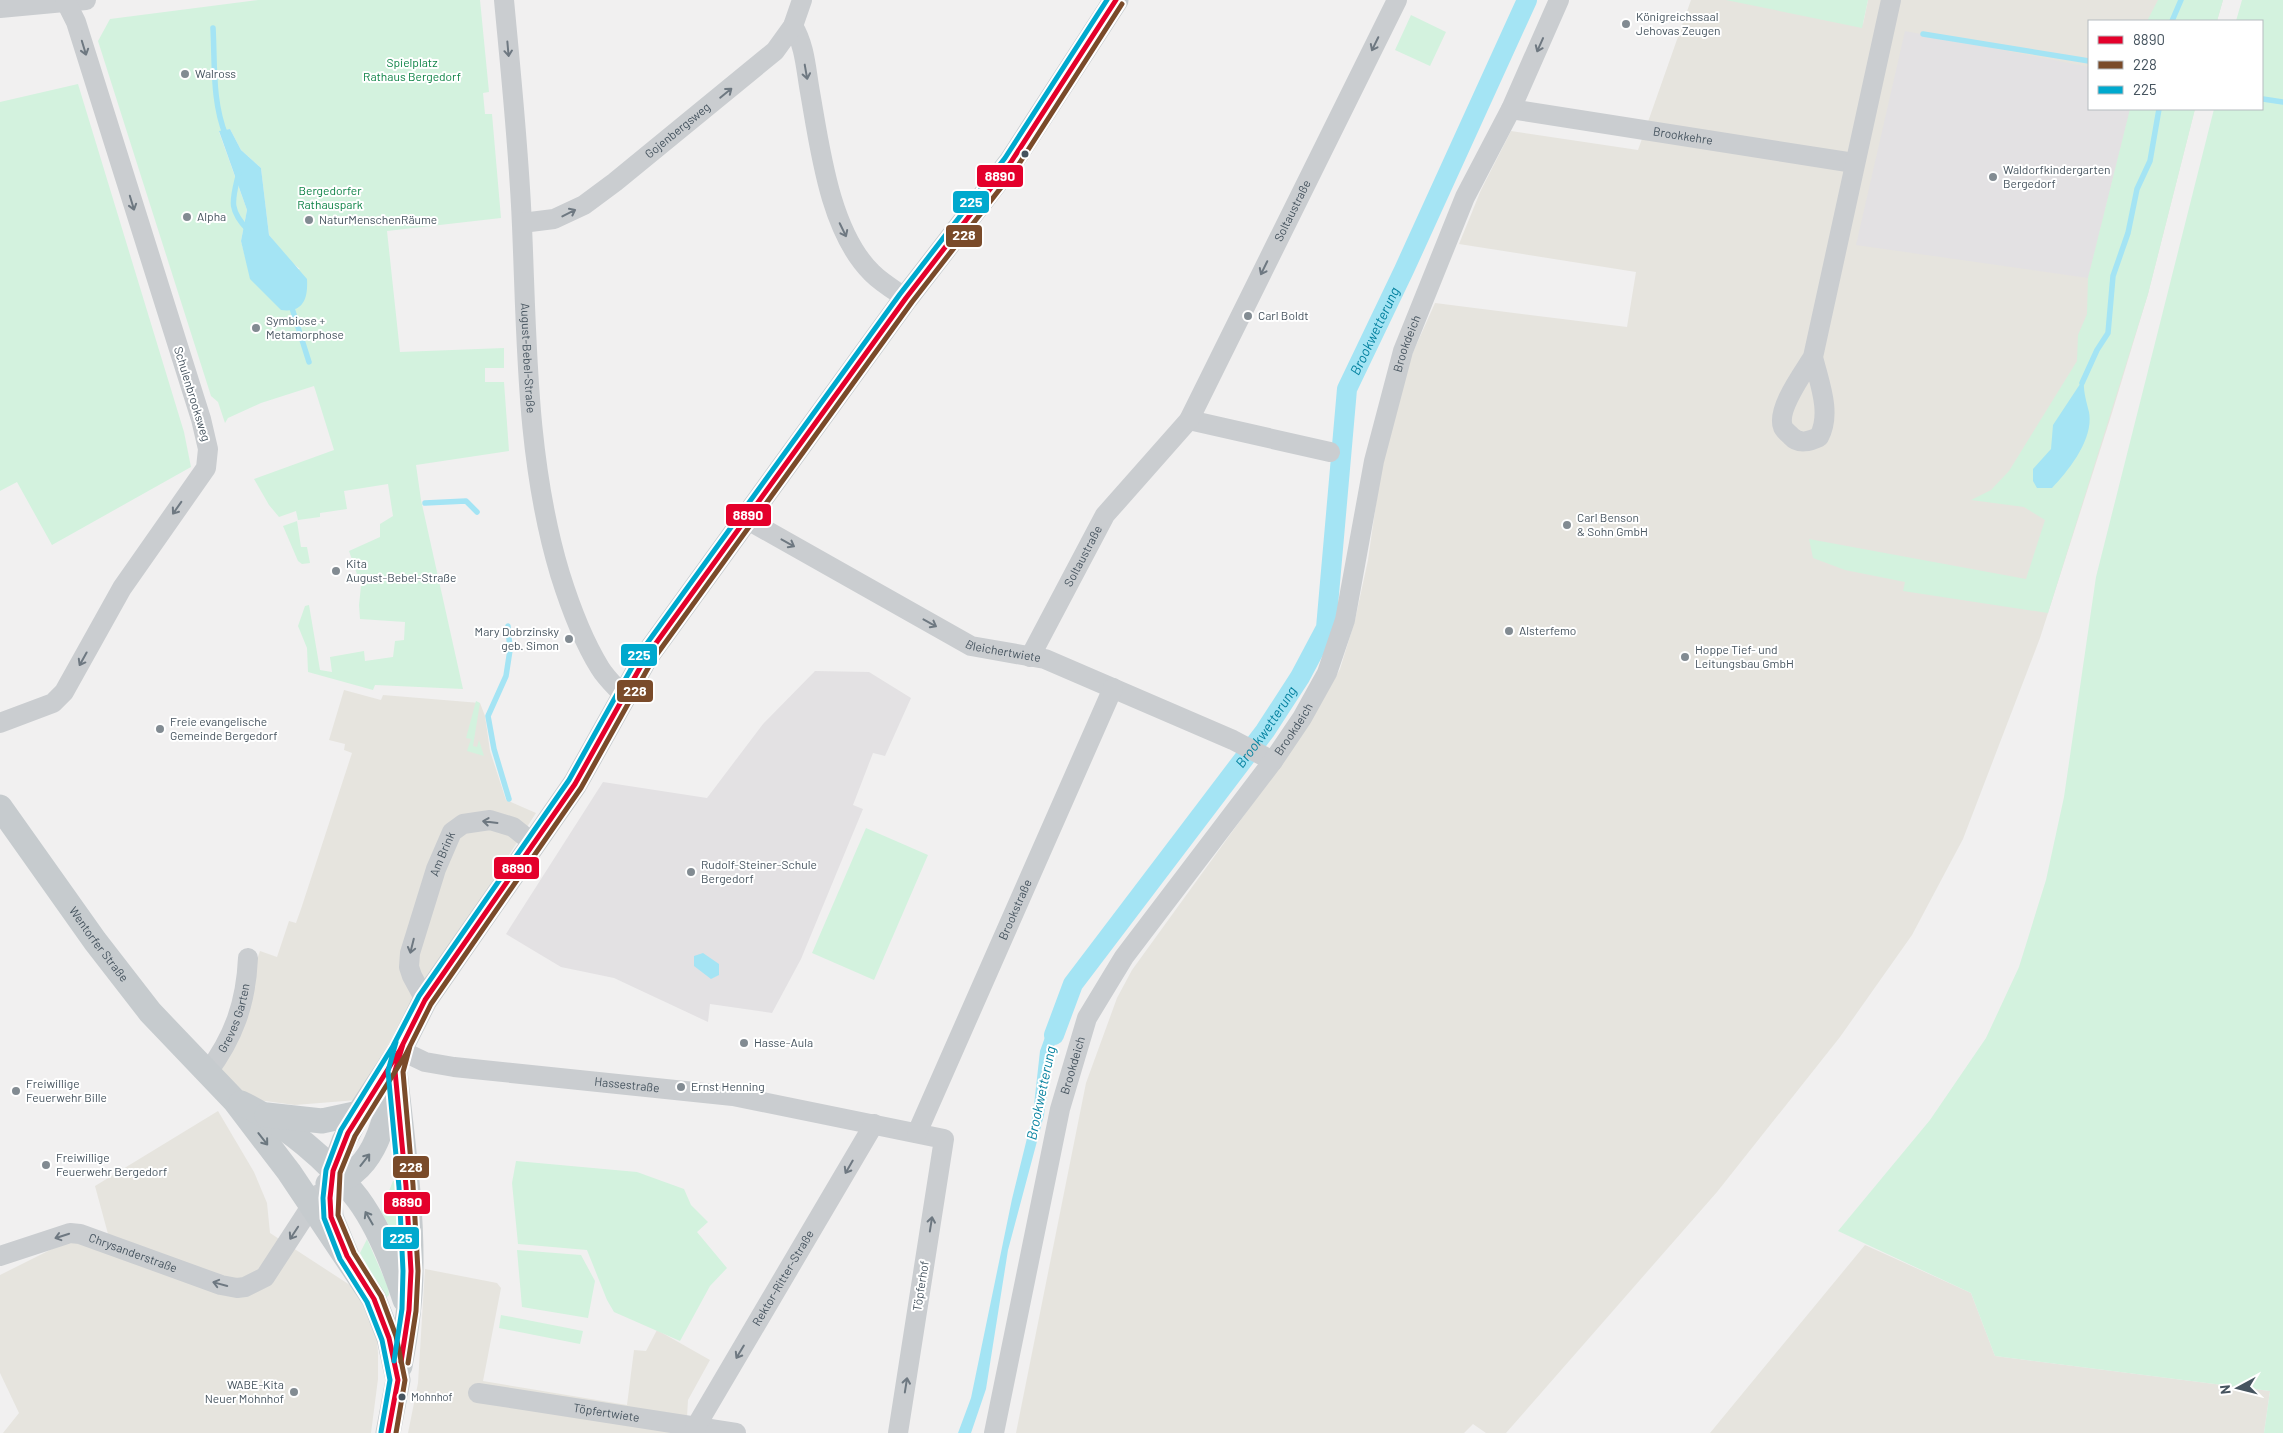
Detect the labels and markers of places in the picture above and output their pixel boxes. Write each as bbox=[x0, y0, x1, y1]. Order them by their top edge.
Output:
place label: Königreichssaal Jehovas Zeugen bbox=[1636, 9, 1721, 37]
marker: Königreichssaal Jehovas Zeugen bbox=[1620, 18, 1632, 30]
place label: Walross bbox=[195, 66, 236, 80]
marker: Walross bbox=[179, 68, 191, 80]
unlabelled marker bbox=[1020, 149, 1030, 159]
place label: Waldorfkindergarten Bergedorf bbox=[2003, 162, 2111, 190]
marker: Waldorfkindergarten Bergedorf bbox=[1987, 171, 1999, 183]
place label: Alpha bbox=[197, 209, 226, 223]
marker: Alpha bbox=[181, 211, 193, 223]
place label: NaturMenschenRäume bbox=[319, 212, 437, 226]
marker: NaturMenschenRäume bbox=[303, 214, 315, 226]
place label: Carl Boldt bbox=[1258, 308, 1309, 322]
marker: Carl Boldt bbox=[1242, 310, 1254, 322]
place label: Symbiose + Metamorphose bbox=[266, 313, 344, 341]
marker: Symbiose + Metamorphose bbox=[250, 322, 262, 334]
place label: Carl Benson & Sohn GmbH bbox=[1577, 510, 1648, 538]
marker: Carl Benson & Sohn GmbH bbox=[1561, 519, 1573, 531]
place label: Kita August-Bebel-Straße bbox=[346, 556, 456, 584]
marker: Kita August-Bebel-Straße bbox=[330, 565, 342, 577]
place label: Alsterfemo bbox=[1519, 623, 1576, 637]
place label: Mary Dobrzinsky geb. Simon bbox=[475, 624, 559, 652]
marker: Alsterfemo bbox=[1503, 625, 1515, 637]
marker: Mary Dobrzinsky geb. Simon bbox=[563, 633, 575, 645]
place label: Hoppe Tief- und Leitungsbau GmbH bbox=[1695, 642, 1794, 670]
marker: Hoppe Tief- und Leitungsbau GmbH bbox=[1679, 651, 1691, 663]
place label: Freie evangelische Gemeinde Bergedorf bbox=[170, 714, 278, 742]
marker: Freie evangelische Gemeinde Bergedorf bbox=[154, 723, 166, 735]
place label: Rudolf-Steiner-Schule Bergedorf bbox=[701, 857, 817, 885]
marker: Rudolf-Steiner-Schule Bergedorf bbox=[685, 866, 697, 878]
place label: Hasse-Aula bbox=[754, 1035, 813, 1049]
marker: Hasse-Aula bbox=[738, 1037, 750, 1049]
place label: Freiwillige Feuerwehr Bille bbox=[26, 1076, 107, 1104]
place label: Ernst Henning bbox=[691, 1079, 765, 1093]
marker: Ernst Henning bbox=[675, 1081, 687, 1093]
marker: Freiwillige Feuerwehr Bille bbox=[10, 1085, 22, 1097]
place label: Freiwillige Feuerwehr Bergedorf bbox=[56, 1150, 167, 1178]
marker: Freiwillige Feuerwehr Bergedorf bbox=[40, 1159, 52, 1171]
place label: WABE-Kita Neuer Mohnhof bbox=[205, 1377, 284, 1405]
marker: WABE-Kita Neuer Mohnhof bbox=[288, 1386, 300, 1398]
place label: Mohnhof bbox=[411, 1390, 452, 1403]
marker: Mohnhof bbox=[397, 1392, 407, 1402]

